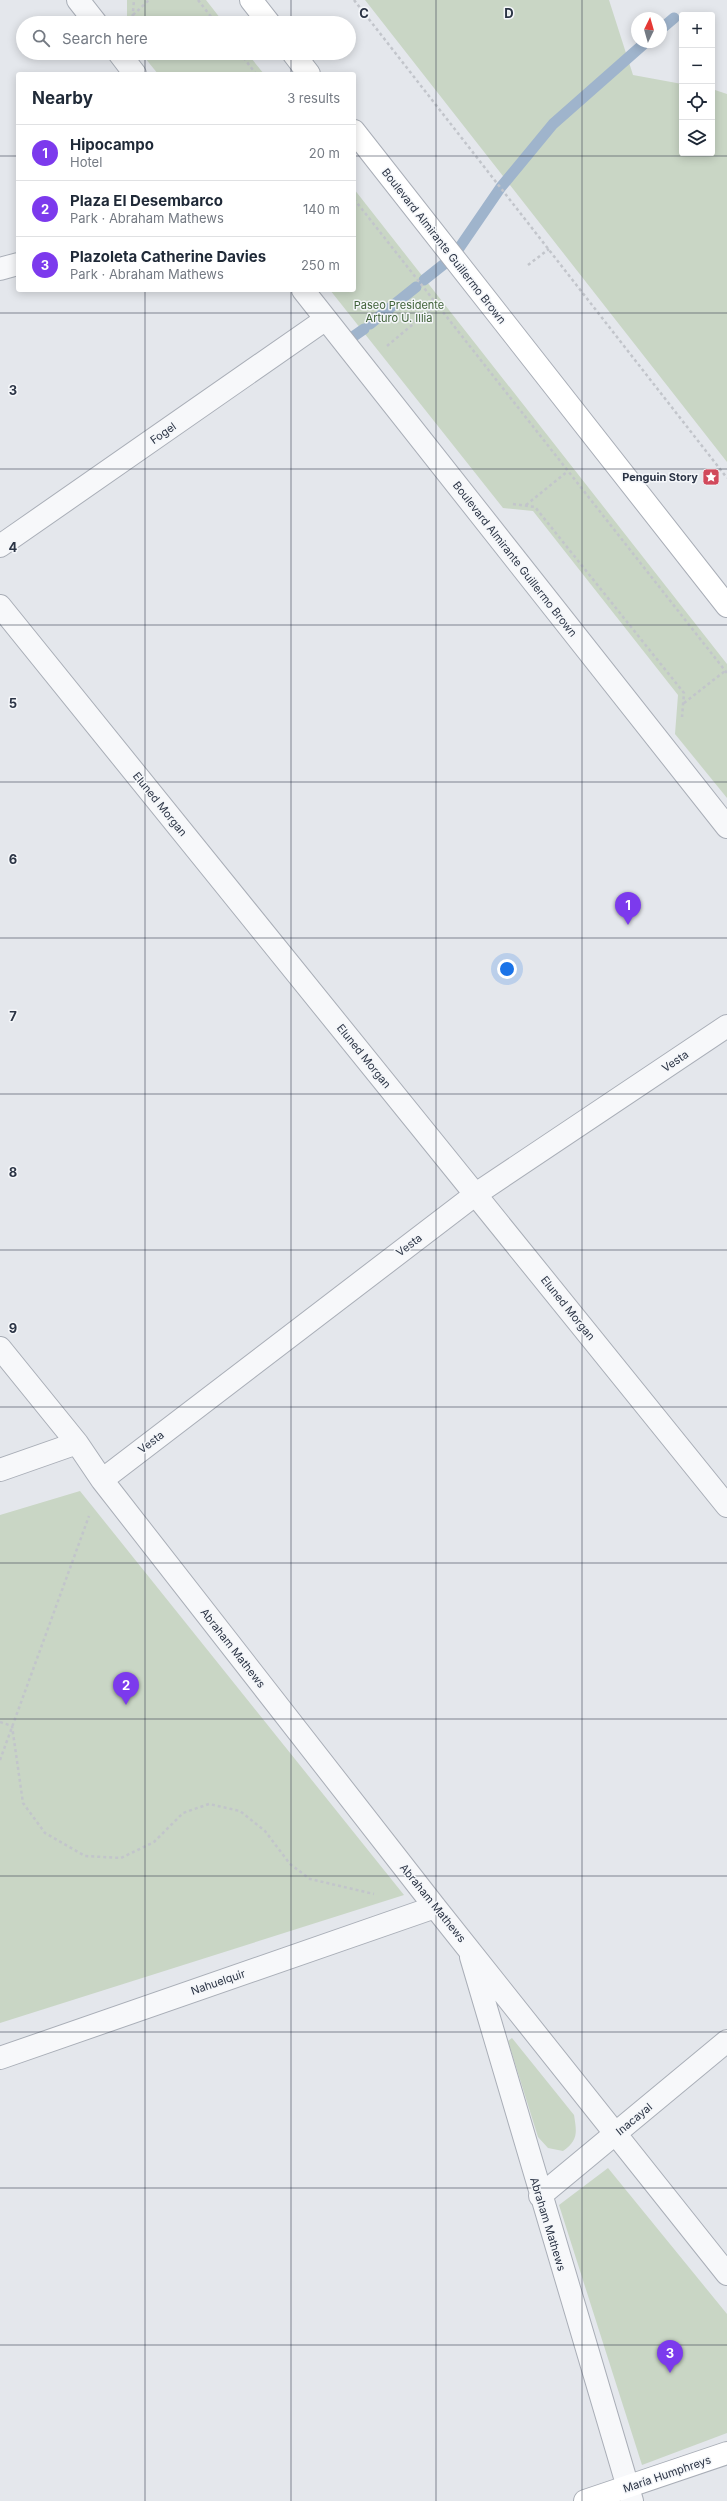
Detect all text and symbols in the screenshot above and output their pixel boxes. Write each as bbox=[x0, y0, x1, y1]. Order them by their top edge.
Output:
text: C bbox=[359, 5, 369, 21]
text: D bbox=[504, 5, 514, 21]
north arrow bbox=[631, 12, 667, 48]
map controls bbox=[679, 12, 715, 156]
button: + bbox=[679, 12, 715, 48]
search box bbox=[16, 16, 356, 60]
icon: search bbox=[30, 27, 52, 49]
text: Search here bbox=[62, 29, 148, 48]
button: − bbox=[679, 48, 715, 84]
button: locate bbox=[679, 84, 715, 120]
text: Nearby bbox=[32, 88, 93, 108]
text: 3 results bbox=[287, 90, 340, 106]
button: layers bbox=[679, 120, 715, 156]
text: Hipocampo bbox=[70, 135, 154, 154]
text: 1 bbox=[42, 145, 48, 161]
text: 20 m bbox=[309, 145, 340, 161]
text: Hotel bbox=[70, 154, 102, 170]
street label: Boulevard Almirante Guillermo Brown bbox=[379, 165, 509, 327]
text: Plaza El Desembarco bbox=[70, 191, 223, 210]
text: 2 bbox=[41, 201, 49, 217]
text: 140 m bbox=[303, 201, 340, 217]
text: Park · Abraham Mathews bbox=[70, 210, 224, 226]
text: Plazoleta Catherine Davies bbox=[70, 247, 266, 266]
text: 3 bbox=[41, 257, 49, 273]
text: 250 m bbox=[301, 257, 340, 273]
text: Park · Abraham Mathews bbox=[70, 266, 224, 282]
park label: Paseo Presidente Arturo U. Illia bbox=[354, 298, 444, 325]
text: 3 bbox=[9, 382, 17, 398]
street label: Fogel bbox=[147, 419, 179, 447]
place icon: Penguin Story bbox=[701, 467, 721, 487]
place label: Penguin Story bbox=[622, 470, 698, 484]
street label: Boulevard Almirante Guillermo Brown bbox=[450, 478, 580, 640]
text: 4 bbox=[9, 539, 18, 555]
text: 5 bbox=[9, 695, 17, 711]
street label: Eluned Morgan bbox=[130, 769, 190, 839]
text: 6 bbox=[9, 851, 17, 867]
pin: 1 bbox=[615, 892, 641, 925]
your location bbox=[497, 959, 517, 979]
text: 7 bbox=[9, 1008, 17, 1024]
street label: Eluned Morgan bbox=[334, 1021, 394, 1091]
street label: Vesta bbox=[659, 1047, 691, 1075]
text: 8 bbox=[9, 1164, 17, 1180]
street label: Vesta bbox=[393, 1231, 425, 1259]
street label: Eluned Morgan bbox=[538, 1273, 598, 1343]
text: 9 bbox=[9, 1320, 17, 1336]
street label: Vesta bbox=[135, 1428, 167, 1456]
street label: Abraham Mathews bbox=[198, 1605, 269, 1691]
pin: 2 bbox=[113, 1672, 139, 1705]
street label: Abraham Mathews bbox=[397, 1861, 469, 1945]
street label: Nahuelquir bbox=[189, 1966, 247, 1998]
street label: Inacayal bbox=[613, 2100, 655, 2138]
street label: Abraham Mathews bbox=[527, 2175, 569, 2273]
pin: 3 bbox=[657, 2340, 683, 2373]
street label: María Humphreys bbox=[621, 2452, 713, 2496]

